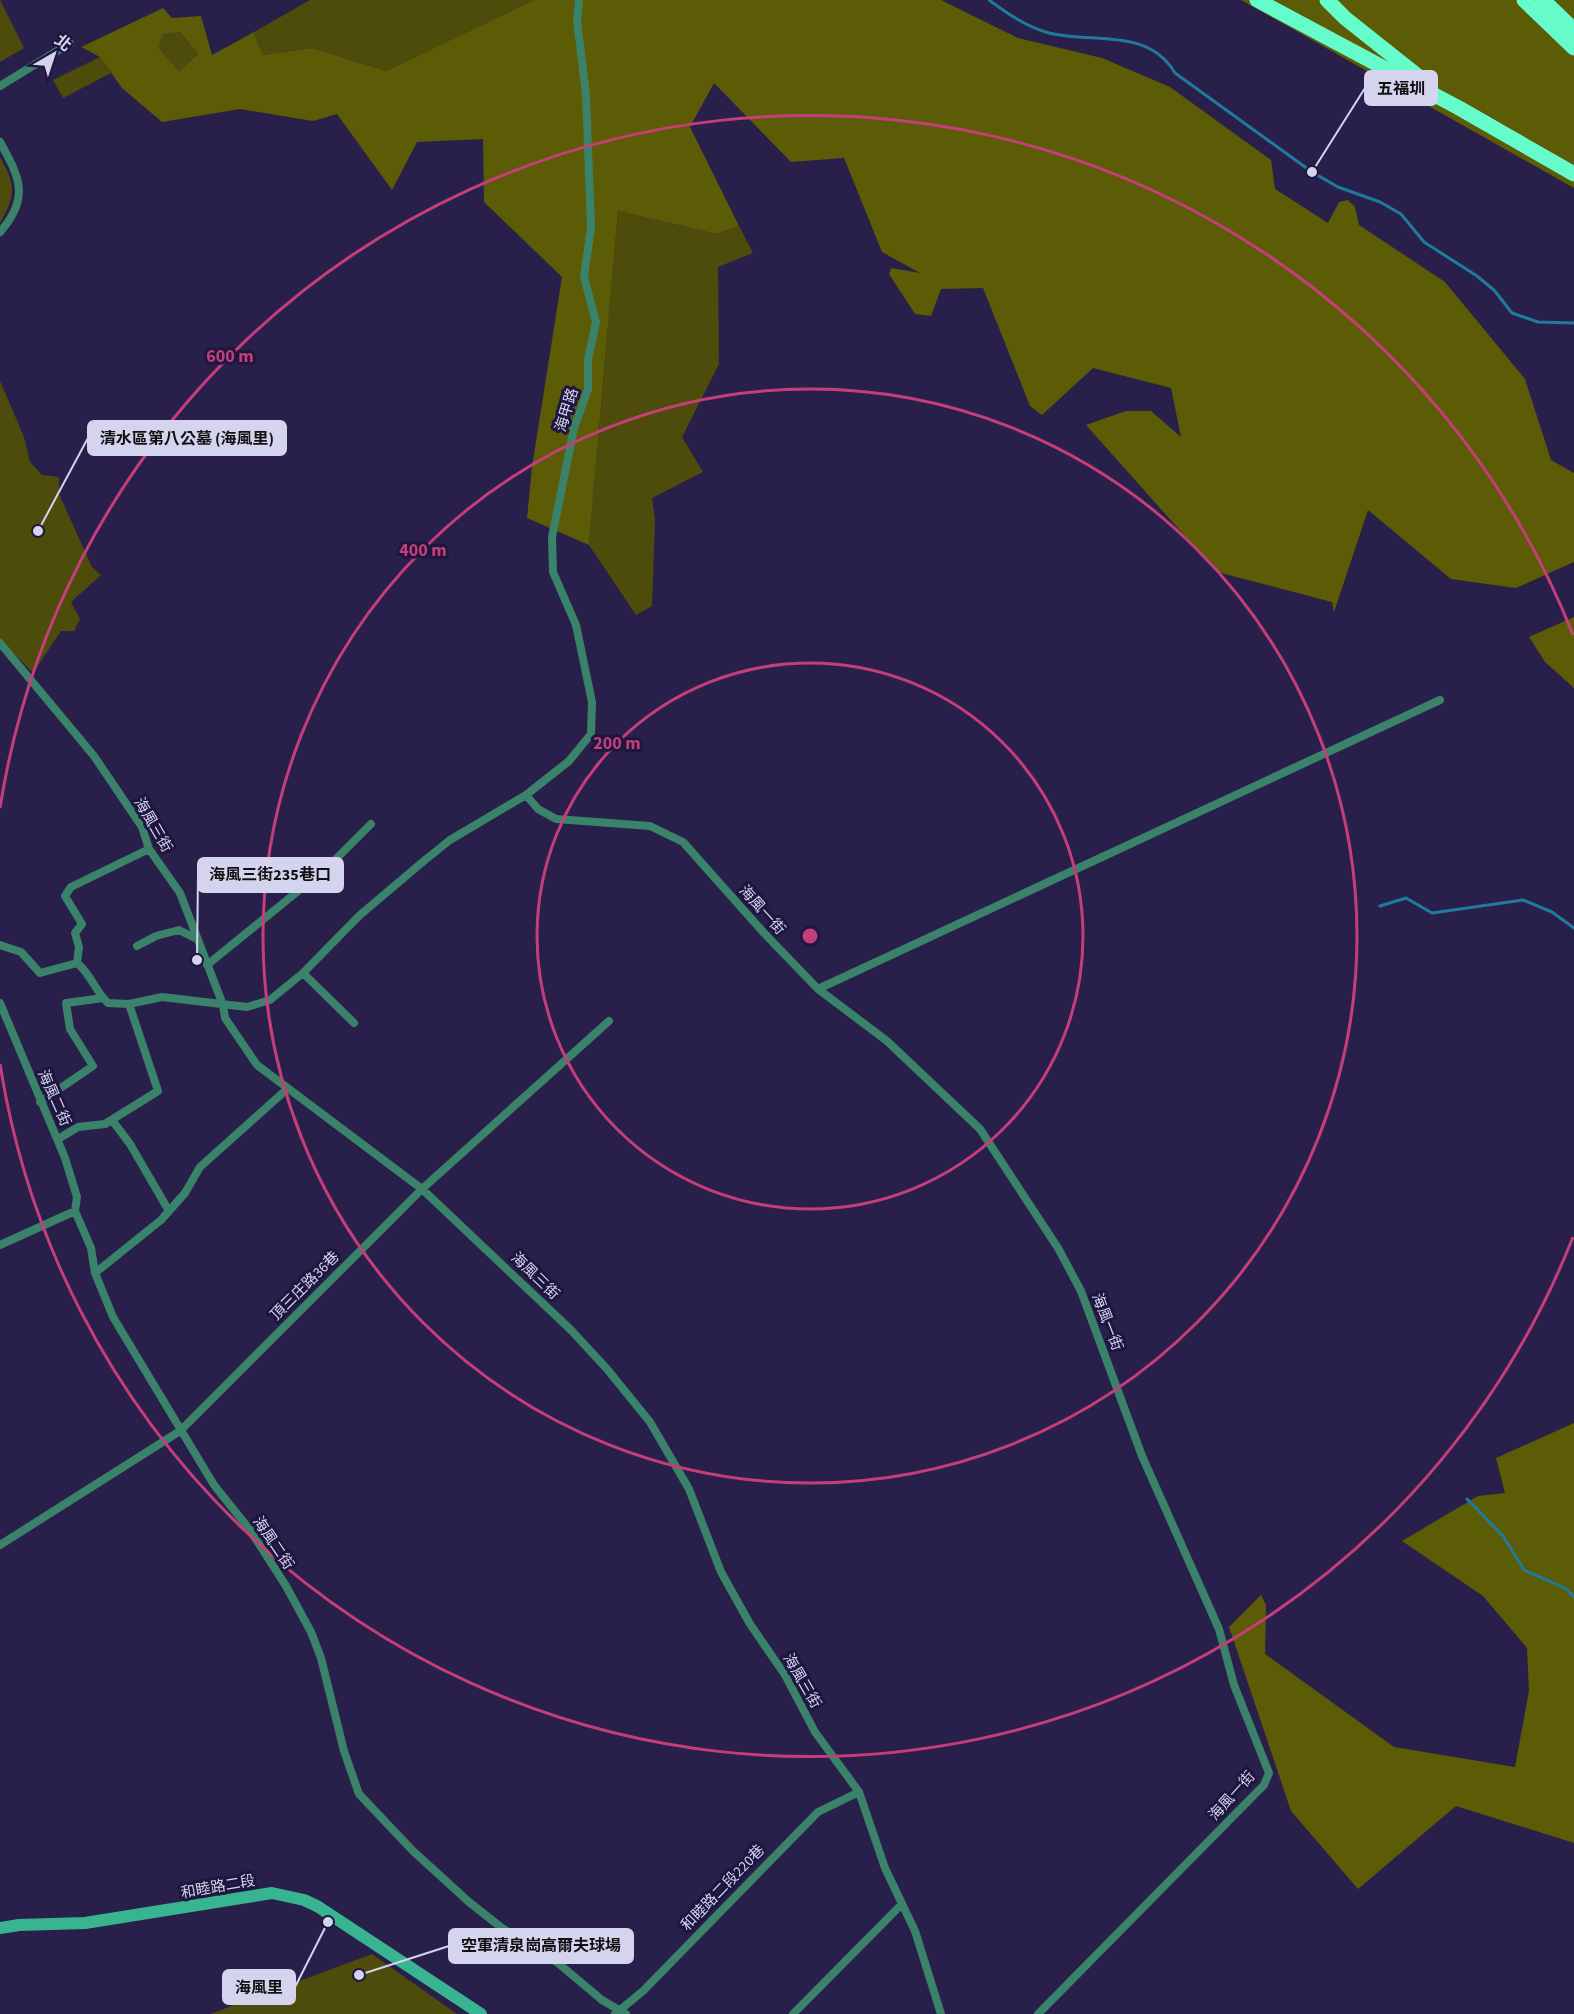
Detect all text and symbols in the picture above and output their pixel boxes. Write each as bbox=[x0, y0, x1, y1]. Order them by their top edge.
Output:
north arrow bbox=[24, 24, 84, 84]
text: 北 bbox=[50, 30, 76, 57]
callout: 五福圳 bbox=[1365, 71, 1437, 105]
text: 五福圳 bbox=[1377, 78, 1425, 100]
text: 600 m bbox=[206, 344, 254, 369]
street label: 海甲路 bbox=[550, 385, 584, 435]
callout: 清水區第八公墓 (海風里) bbox=[88, 421, 286, 455]
text: 清水區第八公墓 (海風里) bbox=[100, 428, 274, 450]
text: 400 m bbox=[399, 538, 447, 563]
text: 200 m bbox=[593, 731, 641, 756]
street label: 海風三街 bbox=[129, 794, 177, 856]
callout: 海風三街235巷口 bbox=[198, 858, 343, 892]
text: 海風三街235巷口 bbox=[209, 864, 331, 886]
street label: 海風一街 bbox=[734, 881, 790, 939]
centre of rings bbox=[800, 926, 820, 946]
street label: 海風二街 bbox=[32, 1066, 76, 1130]
street label: 頂三庄路36巷 bbox=[266, 1247, 344, 1325]
street label: 海風三街 bbox=[506, 1248, 564, 1304]
street label: 海風一街 bbox=[1086, 1290, 1128, 1354]
street label: 海風二街 bbox=[248, 1512, 298, 1574]
street label: 海風三街 bbox=[778, 1650, 826, 1712]
street label: 海風一街 bbox=[1204, 1767, 1260, 1825]
street label: 和睦路二段220巷 bbox=[676, 1840, 770, 1936]
street label: 和睦路二段 bbox=[179, 1870, 257, 1904]
callout: 空軍清泉崗高爾夫球場 bbox=[449, 1929, 633, 1963]
text: 空軍清泉崗高爾夫球場 bbox=[461, 1935, 621, 1957]
callout: 海風里 bbox=[223, 1970, 295, 2004]
text: 海風里 bbox=[235, 1977, 283, 1999]

